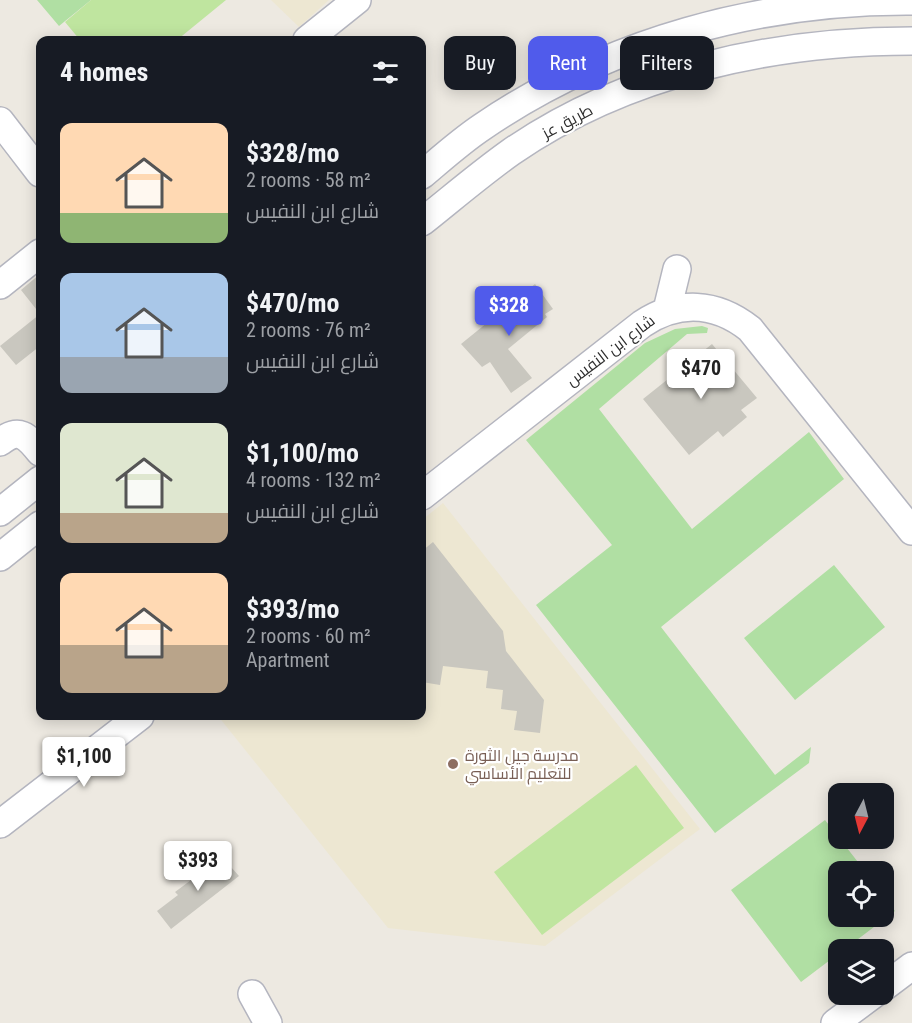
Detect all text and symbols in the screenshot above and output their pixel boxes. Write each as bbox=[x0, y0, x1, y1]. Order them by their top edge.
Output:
chip: Buy bbox=[444, 36, 516, 90]
chip: Rent bbox=[528, 36, 608, 90]
chip: Filters bbox=[620, 36, 714, 90]
icon: filters bbox=[369, 56, 402, 89]
text: 4 homes bbox=[60, 57, 148, 87]
street label: طريق عز bbox=[538, 100, 596, 144]
text: $328/mo bbox=[246, 138, 339, 168]
icon: home bbox=[108, 147, 180, 219]
text: 2 rooms · 58 m² bbox=[246, 168, 371, 192]
text: شارع ابن النفيس bbox=[246, 199, 379, 223]
pin: $328 bbox=[473, 286, 545, 337]
text: $470/mo bbox=[246, 288, 339, 318]
text: $328 bbox=[489, 293, 529, 317]
icon: home bbox=[108, 297, 180, 369]
street label: شارع ابن النفيس bbox=[562, 311, 660, 392]
text: 2 rooms · 76 m² bbox=[246, 318, 371, 342]
text: شارع ابن النفيس bbox=[246, 349, 379, 373]
pin: $470 bbox=[665, 349, 737, 400]
text: $470 bbox=[681, 356, 721, 380]
text: $1,100/mo bbox=[246, 438, 359, 468]
icon: home bbox=[108, 447, 180, 519]
text: 4 rooms · 132 m² bbox=[246, 468, 381, 492]
text: شارع ابن النفيس bbox=[246, 499, 379, 523]
text: $393/mo bbox=[246, 594, 339, 624]
icon: home bbox=[108, 597, 180, 669]
text: 2 rooms · 60 m² bbox=[246, 624, 371, 648]
text: Apartment bbox=[246, 648, 330, 672]
pin: $1,100 bbox=[35, 737, 133, 788]
text: $1,100 bbox=[56, 744, 112, 768]
place label: مدرسة جيل الثورة للتعليم الأساسي bbox=[465, 746, 579, 786]
marker: مدرسة جيل الثورة للتعليم الأساسي bbox=[446, 757, 460, 771]
north arrow bbox=[828, 783, 894, 849]
map controls bbox=[828, 783, 894, 1005]
pin: $393 bbox=[162, 841, 234, 892]
text: $393 bbox=[178, 848, 218, 872]
button: locate bbox=[828, 861, 894, 927]
button: layers bbox=[828, 939, 894, 1005]

